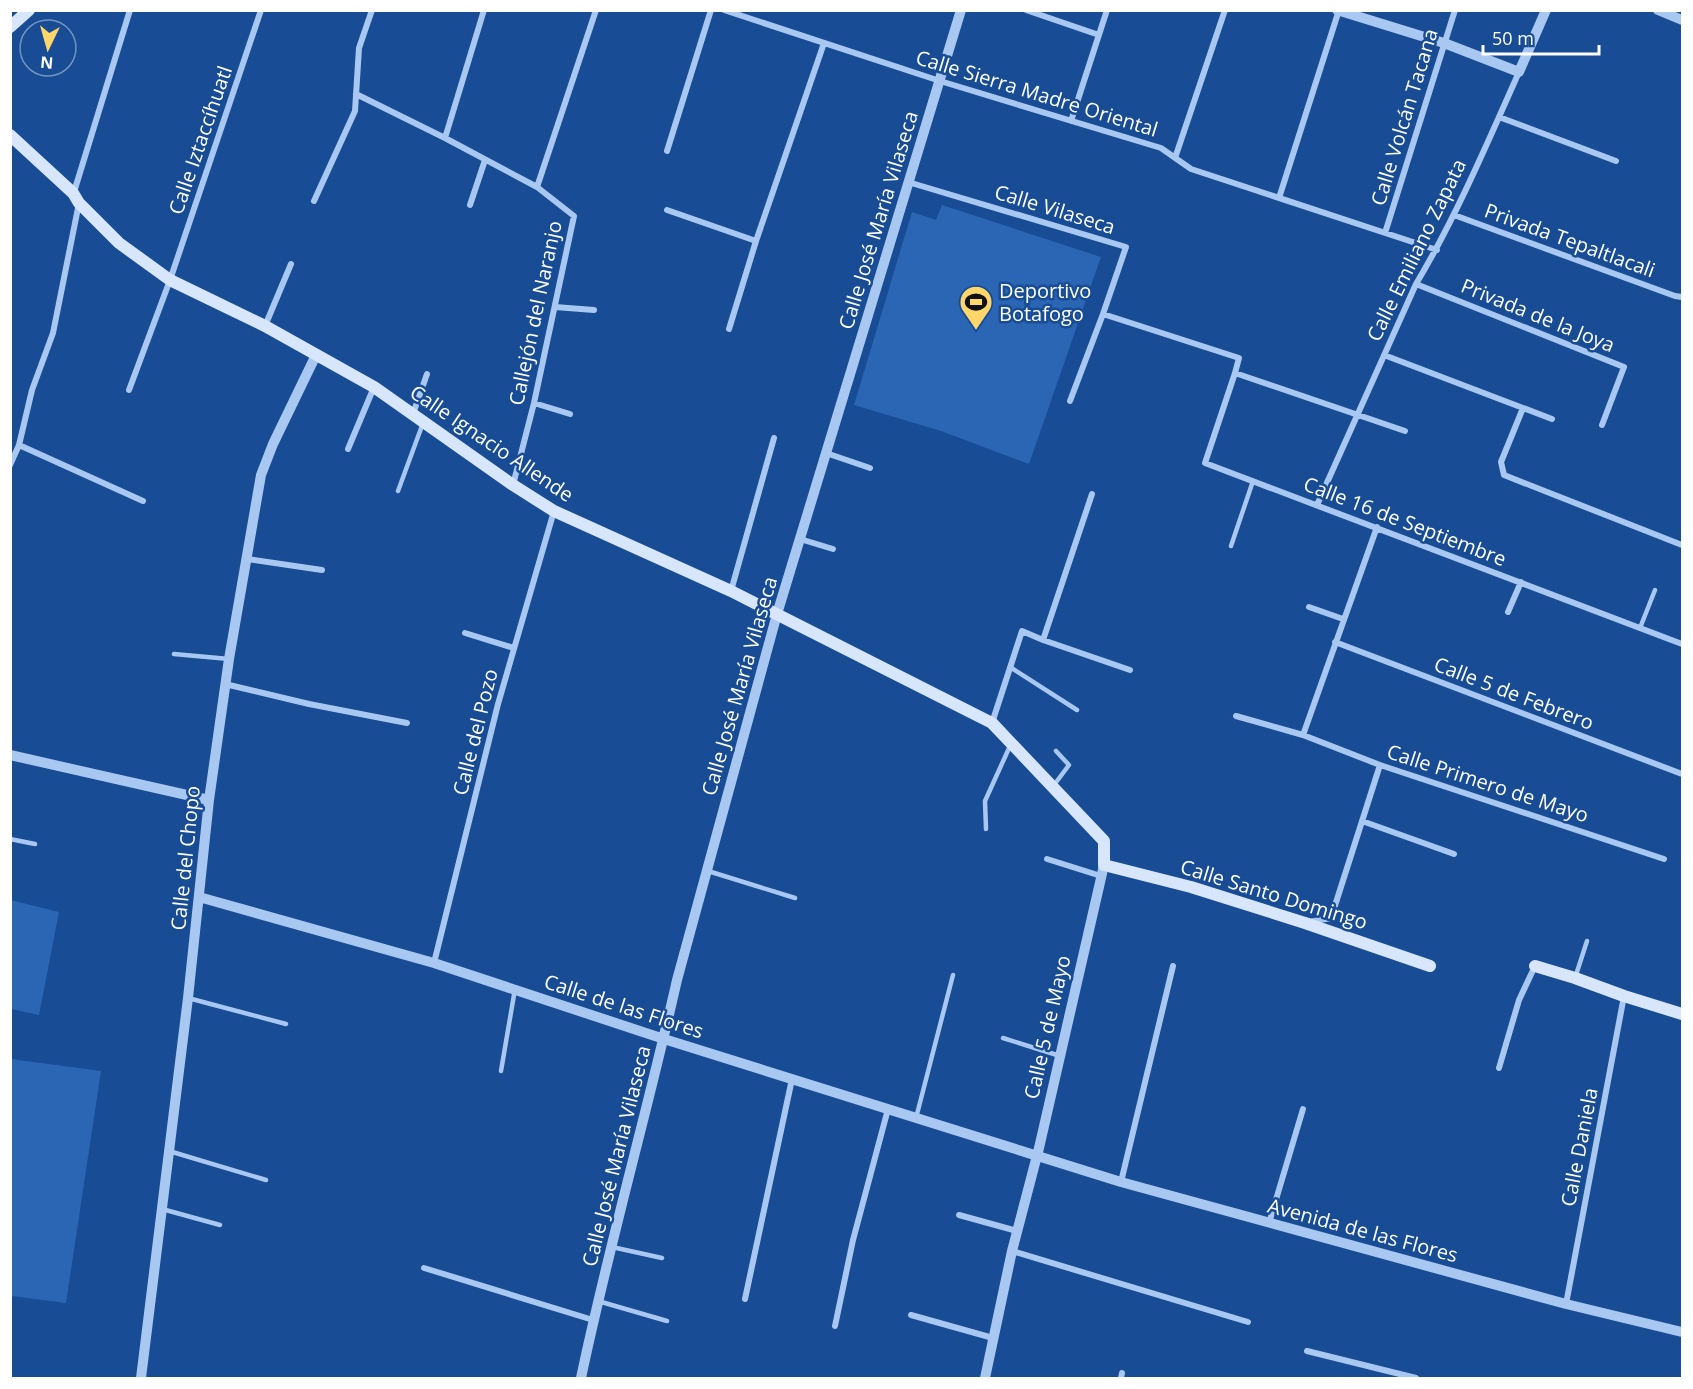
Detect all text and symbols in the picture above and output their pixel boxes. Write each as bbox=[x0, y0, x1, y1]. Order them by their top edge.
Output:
north arrow bbox=[18, 18, 78, 78]
scale bar bbox=[1483, 18, 1598, 56]
street label: Calle Volcán Tacana bbox=[1364, 25, 1444, 209]
text: 50 m bbox=[1492, 26, 1534, 50]
street label: Calle Sierra Madre Oriental bbox=[913, 43, 1161, 143]
text: N bbox=[39, 51, 54, 74]
street label: Calle Iztaccíhuatl bbox=[162, 62, 238, 218]
street label: Calle José María Vilaseca bbox=[832, 108, 924, 332]
street label: Calle Emiliano Zapata bbox=[1360, 154, 1472, 346]
street label: Calle Vilaseca bbox=[991, 178, 1119, 240]
street label: Privada Tepaltlacali bbox=[1481, 197, 1659, 283]
street label: Callejón del Naranjo bbox=[502, 218, 568, 408]
street label: Privada de la Joya bbox=[1457, 272, 1619, 358]
place label: Deportivo Botafogo bbox=[999, 277, 1091, 327]
sports icon: Deportivo Botafogo bbox=[958, 284, 994, 331]
street label: Calle Ignacio Allende bbox=[405, 378, 579, 508]
street label: Calle 16 de Septiembre bbox=[1300, 470, 1510, 572]
street label: Calle José María Vilaseca bbox=[695, 573, 783, 799]
street label: Calle 5 de Febrero bbox=[1430, 650, 1598, 736]
street label: Calle del Pozo bbox=[446, 666, 504, 798]
street label: Calle Primero de Mayo bbox=[1384, 738, 1592, 828]
street label: Calle del Chopo bbox=[164, 784, 206, 932]
street label: Calle Santo Domingo bbox=[1177, 853, 1371, 935]
street label: Calle 5 de Mayo bbox=[1017, 952, 1077, 1102]
street label: Calle de las Flores bbox=[541, 967, 707, 1045]
street label: Calle José María Vilaseca bbox=[575, 1043, 657, 1269]
street label: Calle Daniela bbox=[1554, 1085, 1604, 1209]
street label: Avenida de las Flores bbox=[1265, 1192, 1461, 1268]

